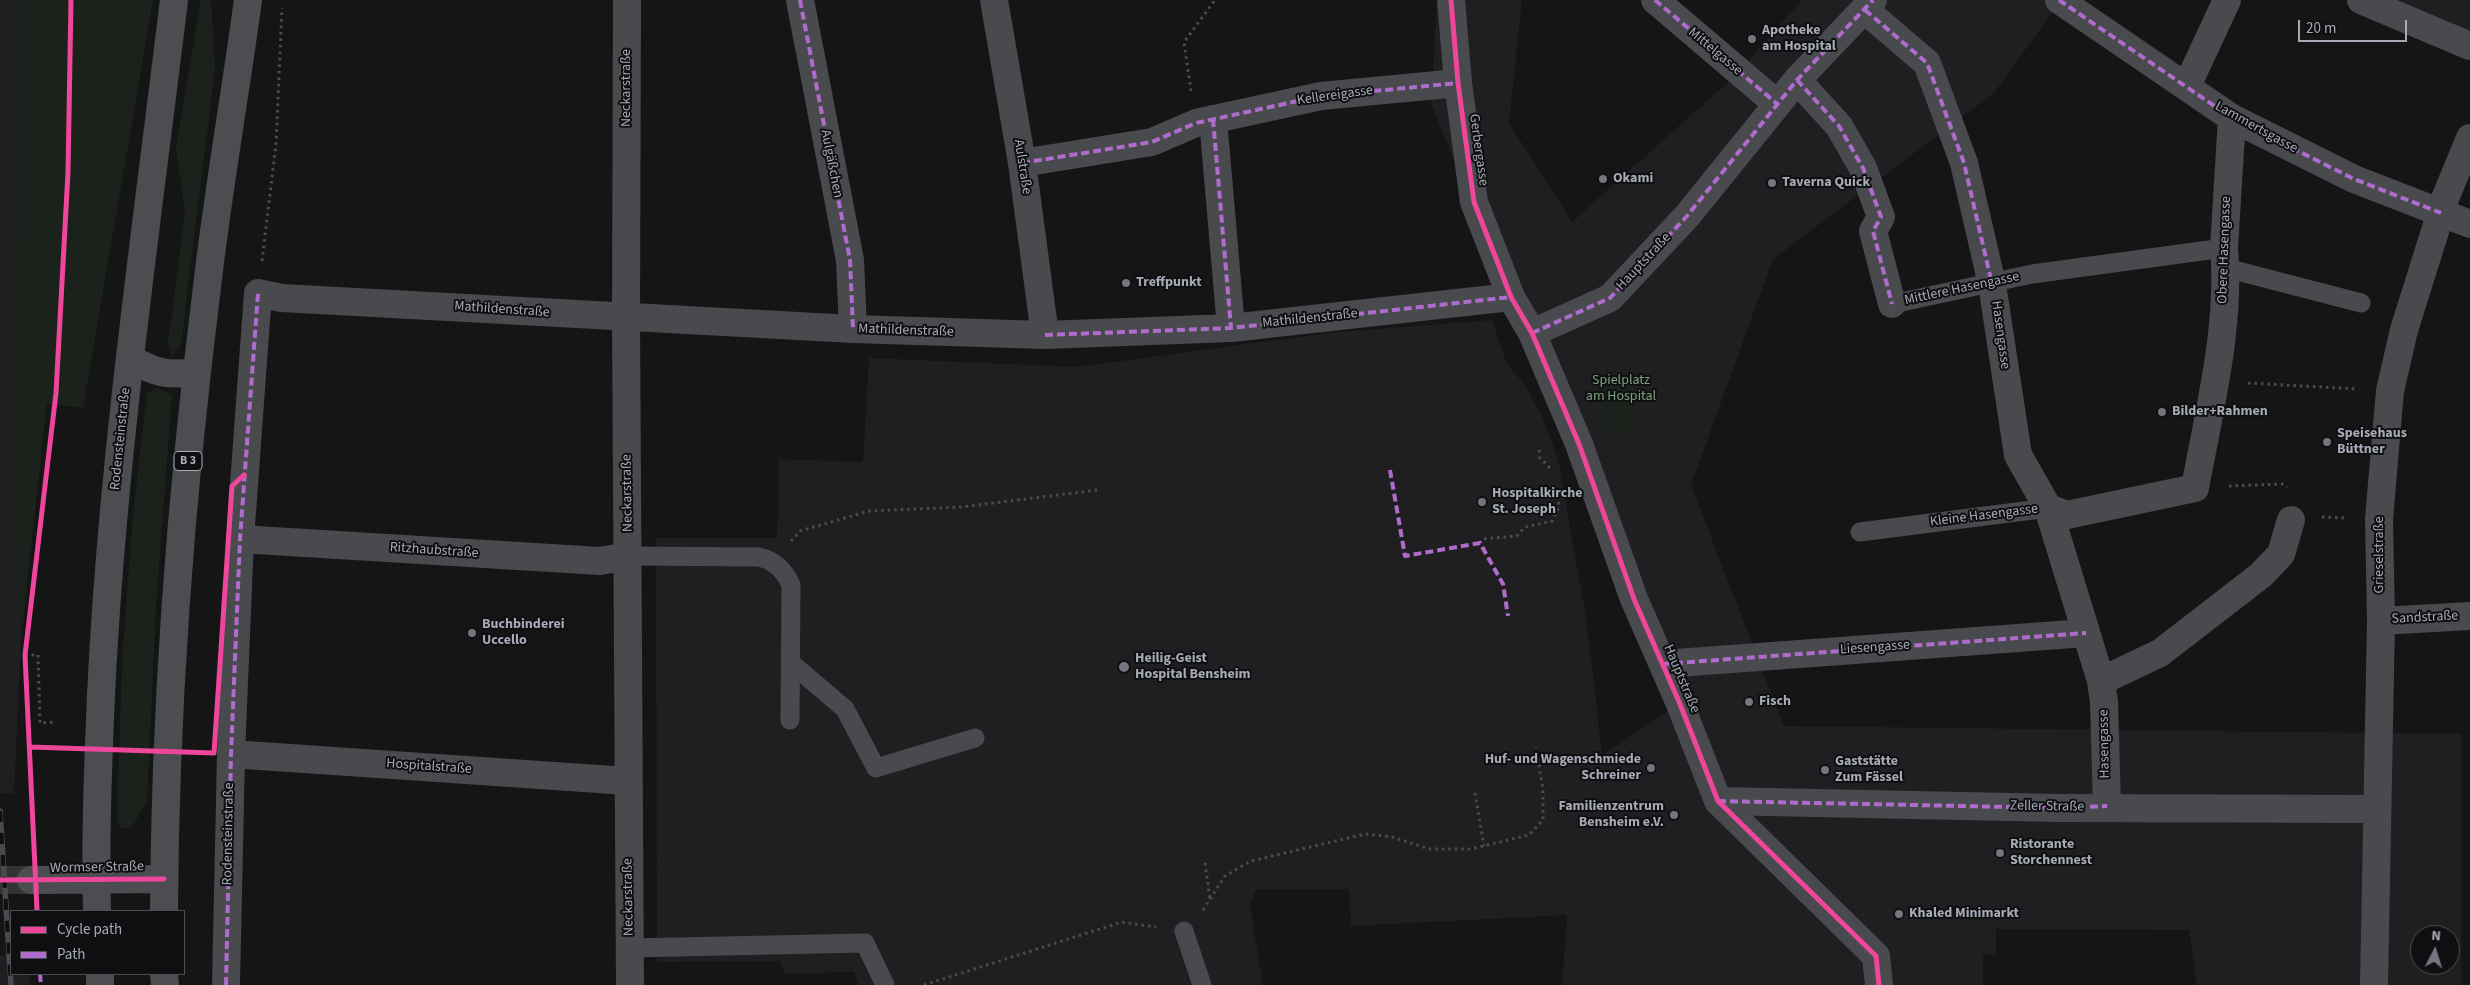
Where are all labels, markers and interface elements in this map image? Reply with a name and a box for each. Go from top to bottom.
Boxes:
scale bar [2300,10,2409,42]
text: 20 m [2306,18,2336,39]
place label: Apotheke am Hospital [1762,23,1836,56]
street label: Mittelgasse [1684,24,1746,80]
marker: Apotheke am Hospital [1746,33,1758,45]
street label: Neckarstraße [619,49,635,127]
street label: Kellereigasse [1296,82,1374,110]
street label: Lammertsgasse [2212,98,2300,158]
street label: Gerbergasse [1465,113,1491,187]
street label: Aulgäßchen [816,128,846,200]
street label: Aulstraße [1009,138,1035,196]
place label: Okami [1613,171,1653,187]
marker: Okami [1597,173,1609,185]
place label: Taverna Quick [1782,175,1870,191]
marker: Taverna Quick [1766,177,1778,189]
street label: Obere Hasengasse [2215,196,2235,304]
street label: Hauptstraße [1613,230,1675,294]
street label: Mittlere Hasengasse [1903,269,2021,309]
place label: Treffpunkt [1136,275,1202,291]
marker: Treffpunkt [1120,277,1132,289]
street label: Mathildenstraße [454,298,550,322]
street label: Hasengasse [1987,300,2013,370]
street label: Mathildenstraße [1262,306,1358,332]
street label: Mathildenstraße [858,321,954,341]
park label: Spielplatz am Hospital [1586,373,1656,406]
street label: Rodensteinstraße [107,387,135,491]
place label: Bilder+Rahmen [2172,404,2268,420]
marker: Bilder+Rahmen [2156,406,2168,418]
place label: Speisehaus Büttner [2337,426,2407,458]
marker: Speisehaus Büttner [2321,436,2333,448]
road number: B 3 [174,452,202,471]
street label: Neckarstraße [619,454,637,532]
place label: Hospitalkirche St. Joseph [1492,486,1582,518]
marker: Hospitalkirche St. Joseph [1476,496,1488,508]
street label: Kleine Hasengasse [1929,501,2039,531]
street label: Grieselstraße [2372,516,2388,594]
street label: Ritzhaubstraße [389,540,479,562]
street label: Sandstraße [2391,608,2459,628]
place label: Buchbinderei Uccello [482,617,565,650]
marker: Buchbinderei Uccello [466,627,478,639]
street label: Liesengasse [1839,637,1911,659]
street label: Hauptstraße [1659,642,1703,716]
place label: Heilig-Geist Hospital Bensheim [1135,651,1251,684]
marker: Heilig-Geist Hospital Bensheim [1117,660,1131,674]
place label: Fisch [1759,694,1791,710]
marker: Fisch [1743,696,1755,708]
street label: Hasengasse [2096,709,2114,779]
place label: Huf- und Wagenschmiede Schreiner [1485,752,1641,784]
place label: Gaststätte Zum Fässel [1835,754,1903,786]
street label: Hospitalstraße [386,756,472,778]
marker: Huf- und Wagenschmiede Schreiner [1645,762,1657,774]
marker: Gaststätte Zum Fässel [1819,764,1831,776]
street label: Rodensteinstraße [220,782,238,886]
street label: Zeller Straße [2010,798,2084,816]
place label: Familienzentrum Bensheim e.V. [1558,799,1664,832]
marker: Familienzentrum Bensheim e.V. [1668,809,1680,821]
place label: Ristorante Storchennest [2010,837,2092,870]
marker: Ristorante Storchennest [1994,847,2006,859]
street label: Neckarstraße [620,858,638,936]
street label: Wormser Straße [50,859,144,877]
place label: Khaled Minimarkt [1909,906,2019,922]
marker: Khaled Minimarkt [1893,908,1905,920]
legend [10,910,185,975]
text: Cycle path [57,919,122,940]
north arrow [2410,925,2460,975]
text: N [2431,926,2442,946]
text: Path [57,944,85,965]

